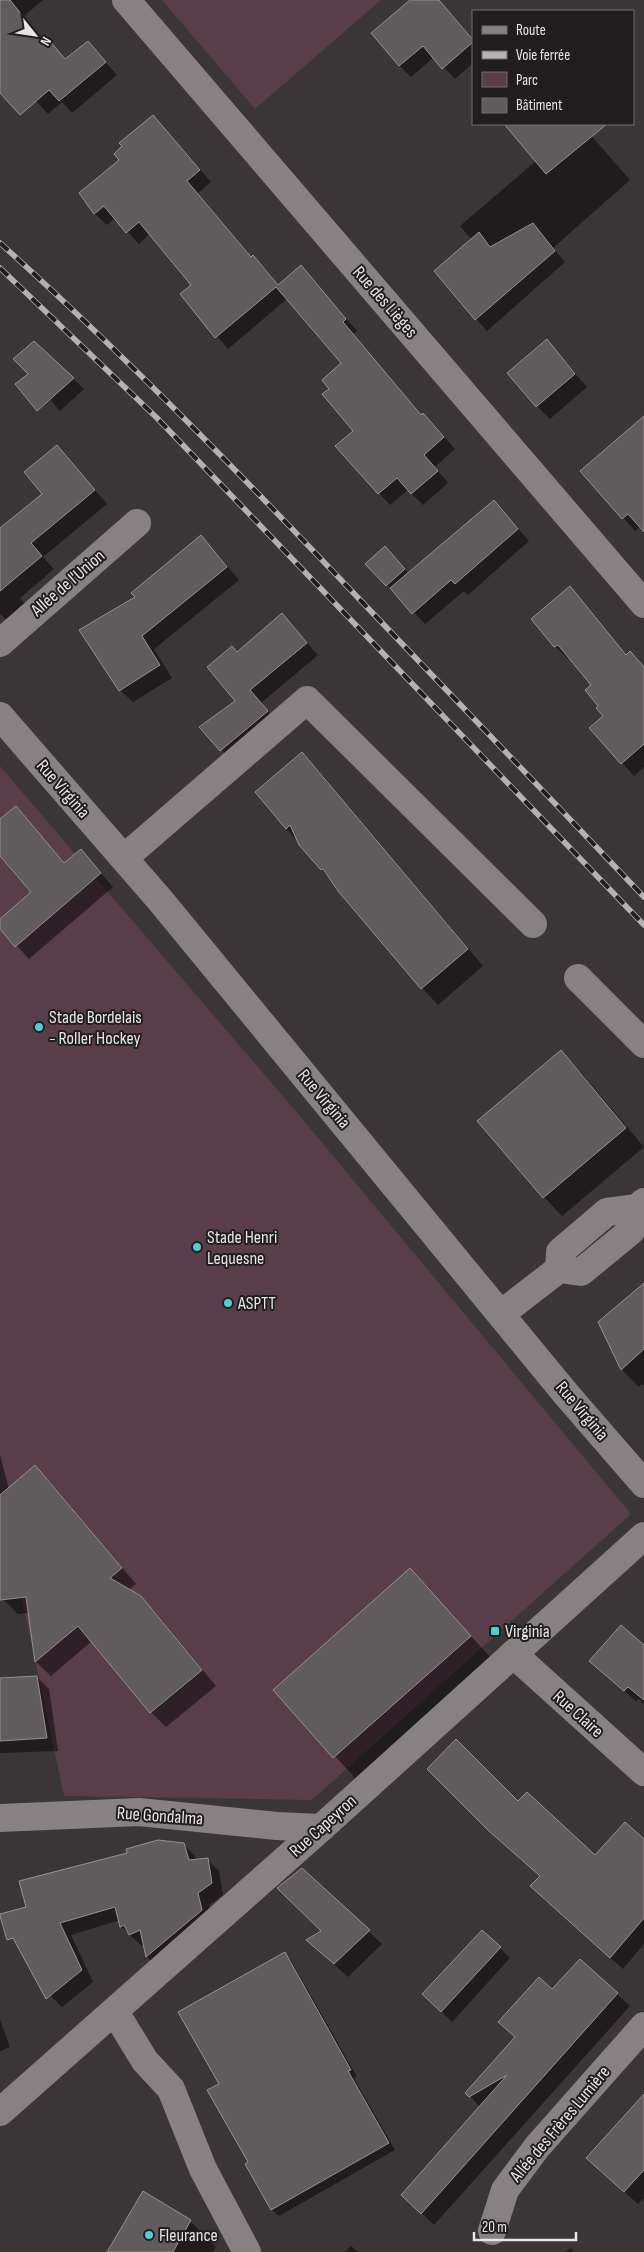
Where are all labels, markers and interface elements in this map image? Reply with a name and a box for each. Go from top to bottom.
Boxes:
north arrow [10,10,60,60]
legend [472,10,634,125]
text: Route [516,21,546,40]
text: N [37,34,55,49]
text: Voie ferrée [516,46,570,65]
text: Parc [516,71,538,90]
text: Bâtiment [516,96,563,115]
street label: Rue des Lièges [348,262,422,342]
street label: Allée de l'Union [26,545,109,621]
street label: Rue Virginia [32,755,94,823]
place label: Stade Bordelais - Roller Hockey [49,1007,142,1049]
marker: Stade Bordelais - Roller Hockey [33,1021,45,1033]
street label: Rue Virginia [293,1065,355,1133]
place label: Stade Henri Lequesne [207,1227,277,1269]
marker: Stade Henri Lequesne [191,1241,203,1253]
place label: ASPTT [237,1293,276,1314]
marker: ASPTT [222,1297,234,1309]
street label: Rue Virginia [551,1377,613,1445]
place label: Virginia [505,1621,550,1642]
marker: Virginia [489,1625,501,1637]
street label: Rue Claire [549,1686,607,1742]
street label: Rue Capeyron [285,1790,361,1862]
street label: Rue Gondalma [116,1803,204,1829]
street label: Allée des Frères Lumière [505,2062,615,2187]
scale bar [474,2210,576,2242]
text: 20 m [482,2218,507,2237]
place label: Fleurance [159,2225,218,2246]
marker: Fleurance [143,2229,155,2241]

